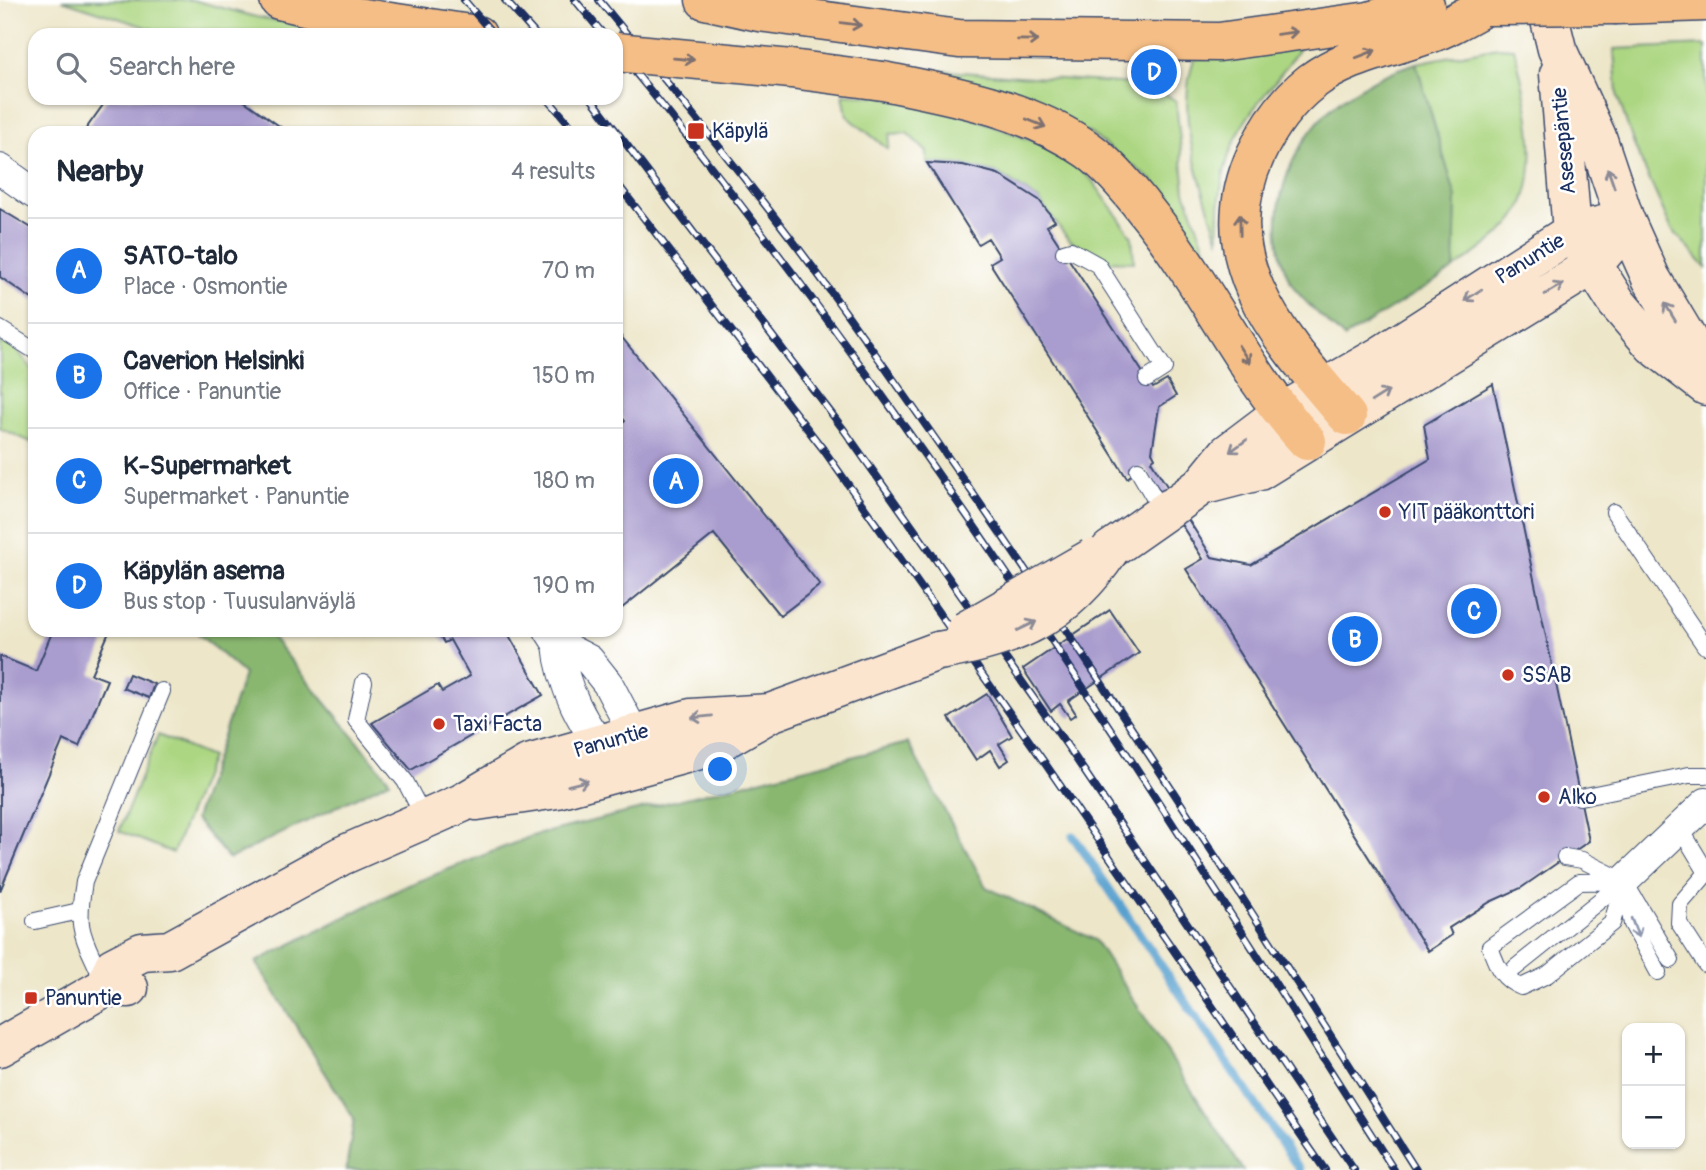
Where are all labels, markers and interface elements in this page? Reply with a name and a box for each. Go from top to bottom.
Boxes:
one-way arrow [839,18,861,31]
one-way arrow [1275,26,1297,39]
search box [28,28,623,105]
one-way arrow [1016,33,1039,47]
pin: D [1131,46,1177,98]
one-way arrow [1355,46,1376,59]
icon: search [52,48,90,86]
text: Search here [108,51,235,83]
one-way arrow [672,53,695,66]
street label: Asesepäntie [1546,86,1582,196]
one-way arrow [1025,117,1046,130]
place label: Käpylä [712,118,769,145]
marker: Käpylä [686,121,706,141]
text: Nearby [56,153,143,190]
text: 4 results [511,157,595,186]
one-way arrow [1603,168,1616,190]
one-way arrow [1233,214,1247,237]
street label: Panuntie [1490,227,1570,291]
text: SATO-talo [123,240,238,272]
text: A [72,256,86,285]
text: 70 m [542,256,595,285]
text: Place · Osmontie [123,272,287,301]
one-way arrow [1543,282,1563,296]
one-way arrow [1463,288,1483,302]
one-way arrow [1663,302,1677,322]
one-way arrow [1236,344,1251,363]
text: Caverion Helsinki [123,345,304,377]
text: B [72,361,86,390]
text: 150 m [532,361,595,390]
text: Office · Panuntie [123,377,281,406]
one-way arrow [1370,388,1390,402]
one-way arrow [1228,438,1247,453]
text: K-Supermarket [123,450,291,482]
pin: A [653,455,699,507]
text: C [72,466,86,495]
text: 180 m [533,466,595,495]
text: Supermarket · Panuntie [123,482,349,511]
place label: YIT pääkonttori [1398,499,1534,526]
marker: YIT pääkonttori [1377,504,1393,520]
text: Käpylän asema [123,555,285,587]
text: D [72,571,86,600]
text: 190 m [533,571,595,600]
pin: C [1451,585,1497,637]
text: Bus stop · Tuusulanväylä [123,587,356,616]
pin: B [1332,613,1378,665]
one-way arrow [1016,619,1037,633]
place label: SSAB [1522,662,1571,689]
marker: SSAB [1500,667,1516,683]
place label: Taxi Facta [453,711,542,738]
one-way arrow [692,711,714,724]
marker: Taxi Facta [431,716,447,732]
street label: Panuntie [570,717,652,765]
your location [703,752,737,786]
one-way arrow [566,776,588,789]
place label: Alko [1558,784,1597,811]
marker: Alko [1536,789,1552,805]
one-way arrow [1630,917,1643,938]
place label: Panuntie [45,985,122,1012]
marker: Panuntie [23,990,39,1006]
map controls [1622,1023,1685,1149]
button: + [1622,1023,1685,1086]
button: − [1622,1086,1685,1149]

